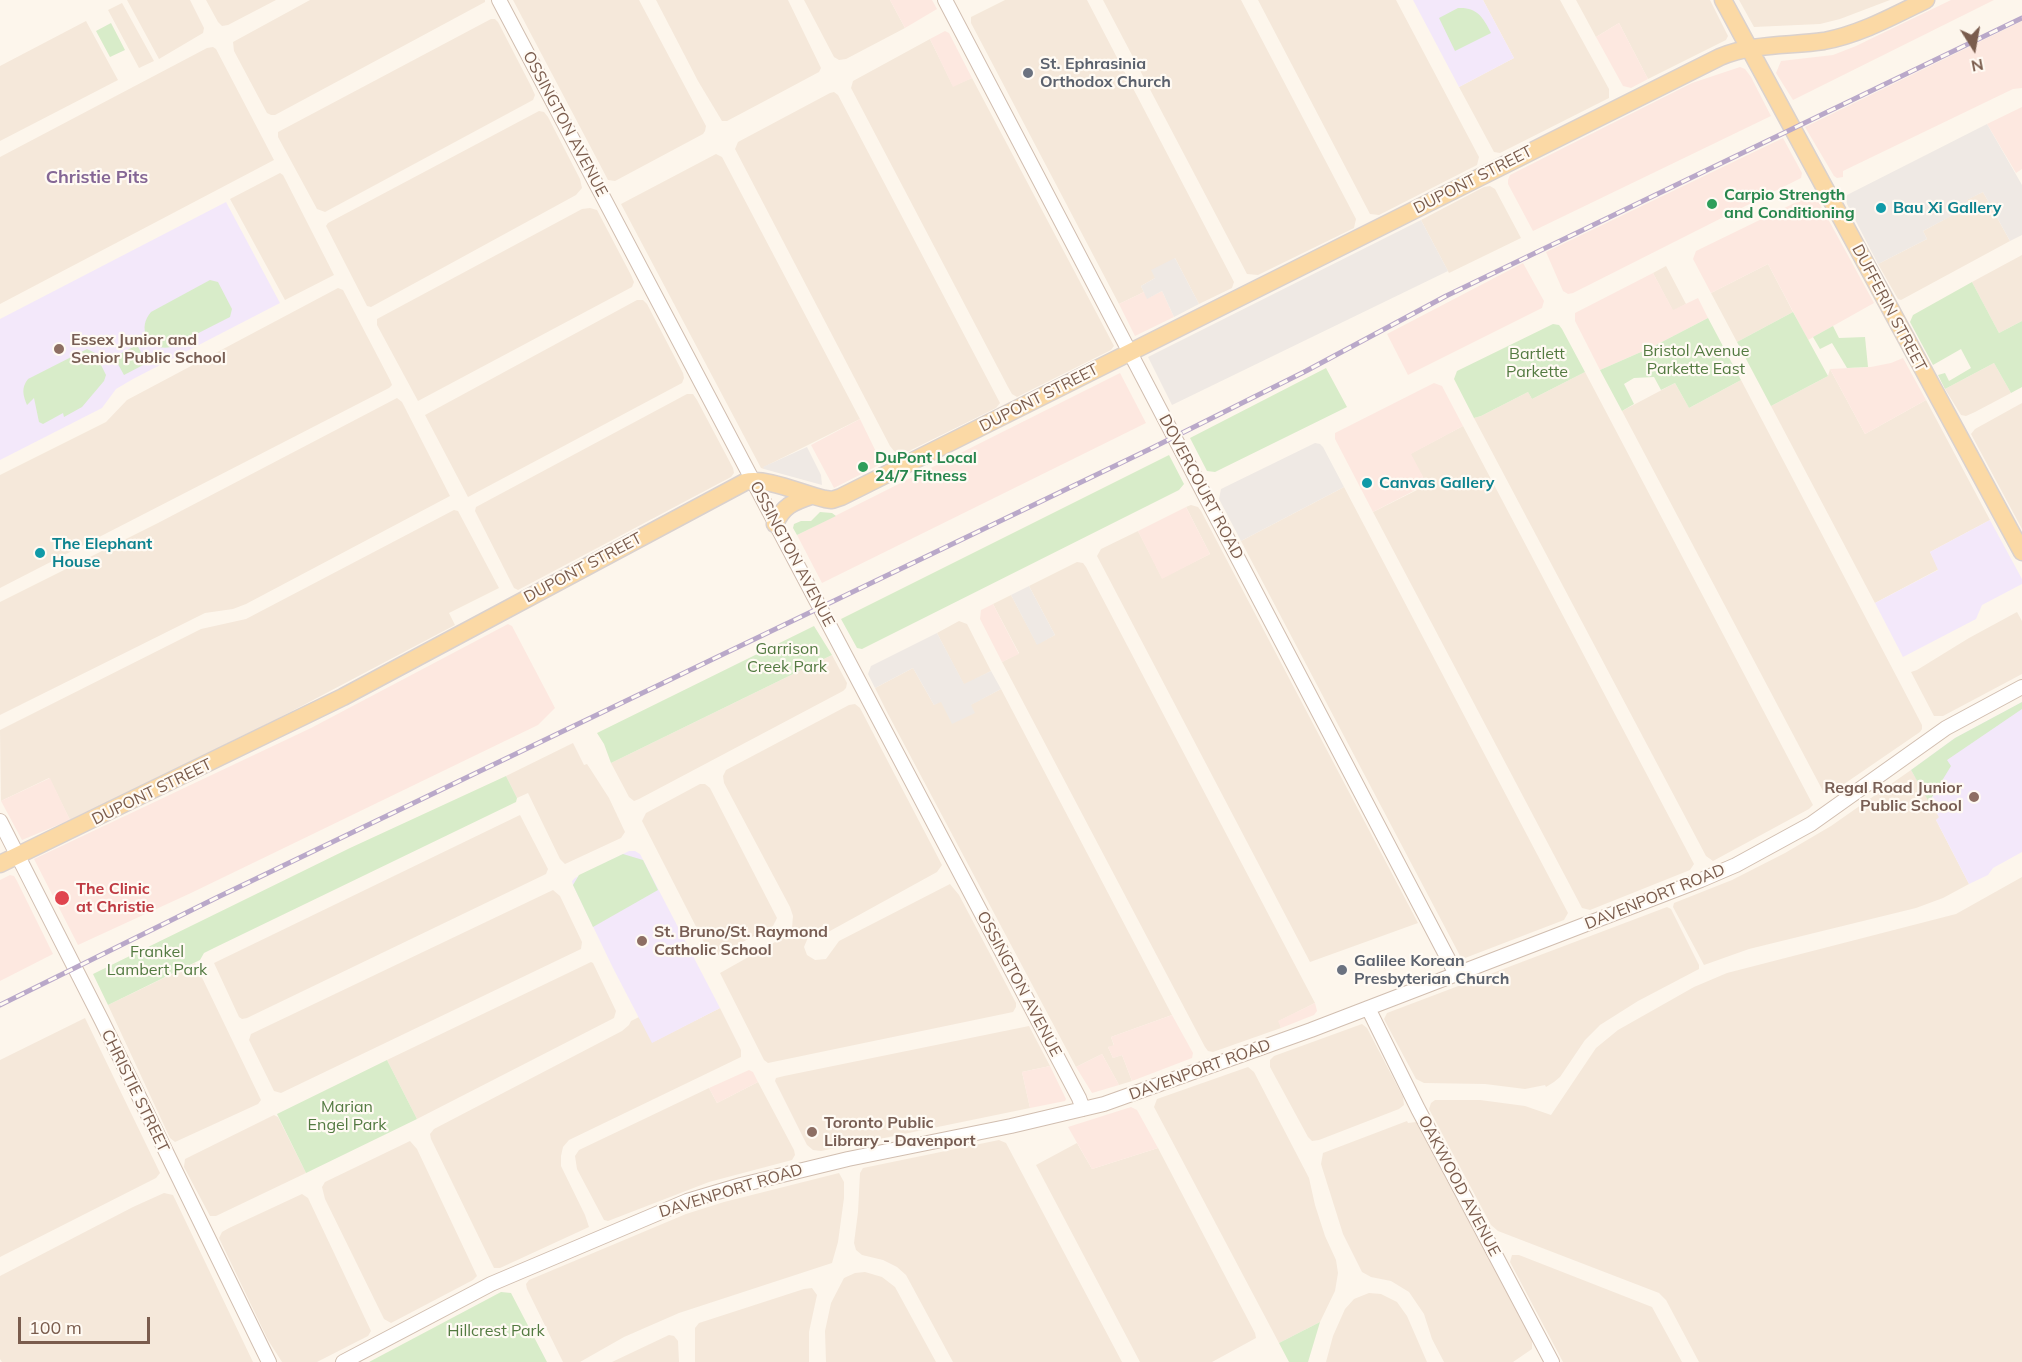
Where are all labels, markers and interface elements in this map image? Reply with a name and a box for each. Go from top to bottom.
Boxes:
north arrow [1944,18,2004,78]
street label: OSSINGTON AVENUE [519,48,611,200]
place label: St. Ephrasinia Orthodox Church [1040,54,1171,92]
text: N [1970,55,1985,77]
marker: St. Ephrasinia Orthodox Church [1021,66,1035,80]
street label: DUPONT STREET [1410,142,1536,218]
district label: Christie Pits [46,167,148,189]
place label: Carpio Strength and Conditioning [1724,185,1855,223]
marker: Carpio Strength and Conditioning [1705,197,1719,211]
place label: Bau Xi Gallery [1893,198,2002,218]
marker: Bau Xi Gallery [1874,201,1888,215]
street label: DUFFERIN STREET [1847,241,1931,375]
place label: Essex Junior and Senior Public School [71,330,226,368]
park label: Bristol Avenue Parkette East [1643,341,1749,379]
marker: Essex Junior and Senior Public School [52,342,66,356]
park label: Bartlett Parkette [1506,344,1568,382]
street label: DUPONT STREET [976,360,1102,436]
street label: DOVERCOURT ROAD [1155,411,1247,563]
place label: DuPont Local 24/7 Fitness [875,448,977,486]
marker: DuPont Local 24/7 Fitness [856,460,870,474]
place label: Canvas Gallery [1379,473,1494,493]
marker: Canvas Gallery [1360,476,1374,490]
street label: OSSINGTON AVENUE [746,478,838,630]
street label: DUPONT STREET [521,529,645,607]
place label: The Elephant House [52,534,152,572]
marker: The Elephant House [33,546,47,560]
park label: Garrison Creek Park [747,639,827,677]
street label: DUPONT STREET [89,755,215,829]
place label: Regal Road Junior Public School [1824,778,1962,816]
marker: Regal Road Junior Public School [1967,790,1981,804]
street label: DAVENPORT ROAD [1582,860,1728,934]
place label: The Clinic at Christie [76,879,154,917]
marker: The Clinic at Christie [53,889,71,907]
street label: OSSINGTON AVENUE [973,908,1065,1060]
place label: St. Bruno/St. Raymond Catholic School [654,922,828,960]
marker: St. Bruno/St. Raymond Catholic School [635,934,649,948]
park label: Frankel Lambert Park [107,942,207,980]
place label: Galilee Korean Presbyterian Church [1354,951,1509,989]
marker: Galilee Korean Presbyterian Church [1335,963,1349,977]
street label: CHRISTIE STREET [97,1026,173,1156]
street label: DAVENPORT ROAD [1127,1035,1273,1105]
park label: Marian Engel Park [308,1097,386,1135]
street label: OAKWOOD AVENUE [1414,1112,1504,1260]
place label: Toronto Public Library - Davenport [824,1113,976,1151]
marker: Toronto Public Library - Davenport [805,1125,819,1139]
street label: DAVENPORT ROAD [657,1160,805,1222]
scale bar [21,1305,153,1343]
text: 100 m [29,1316,82,1339]
park label: Hillcrest Park [447,1321,545,1341]

